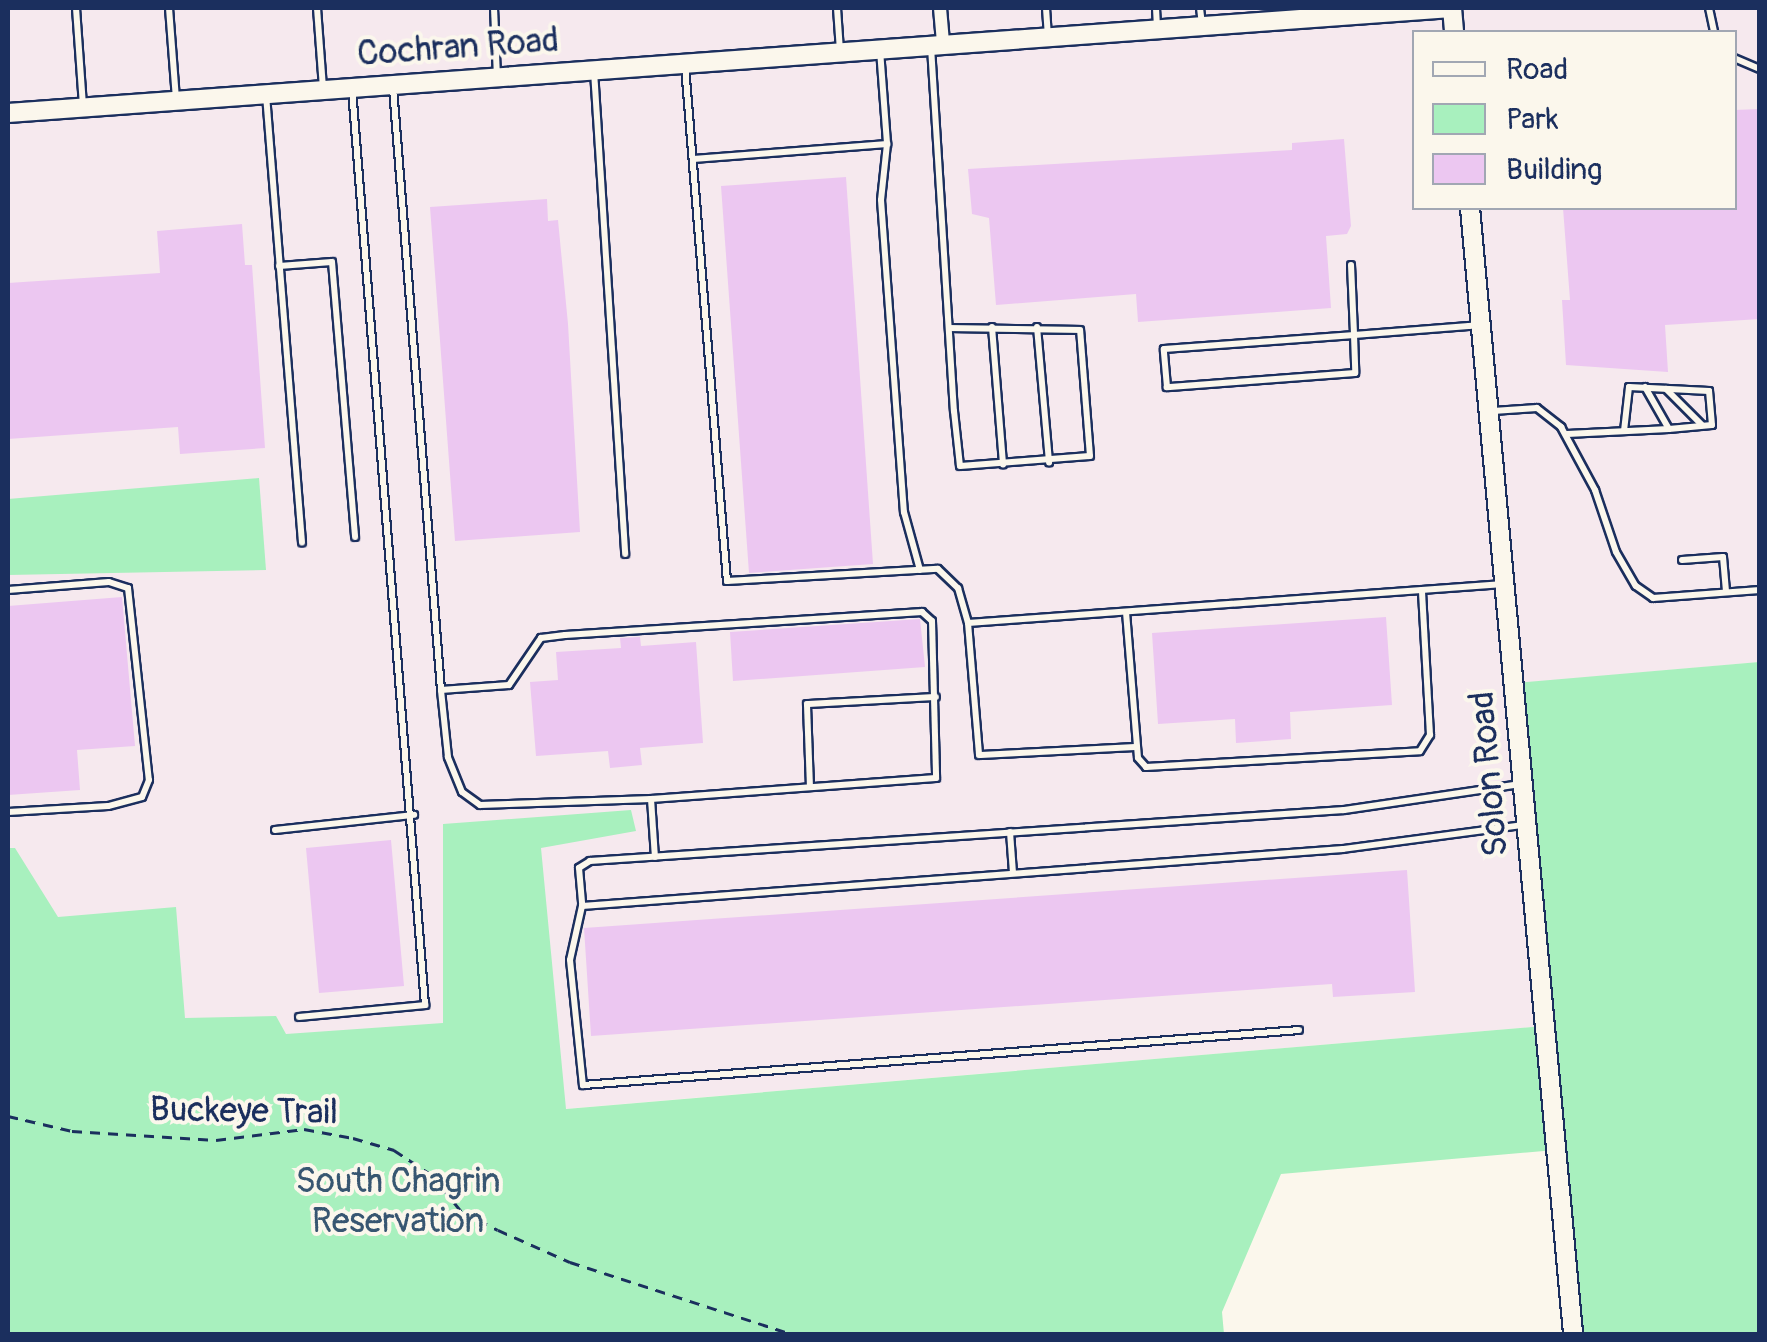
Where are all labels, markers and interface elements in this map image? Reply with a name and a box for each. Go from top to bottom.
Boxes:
street label: Cochran Road [356,19,560,75]
legend [1412,30,1737,210]
text: Road [1506,51,1568,88]
text: Park [1506,101,1559,138]
text: Building [1506,151,1602,188]
street label: Solon Road [1461,690,1517,858]
street label: Buckeye Trail [150,1088,338,1134]
park label: South Chagrin Reservation [296,1160,500,1242]

